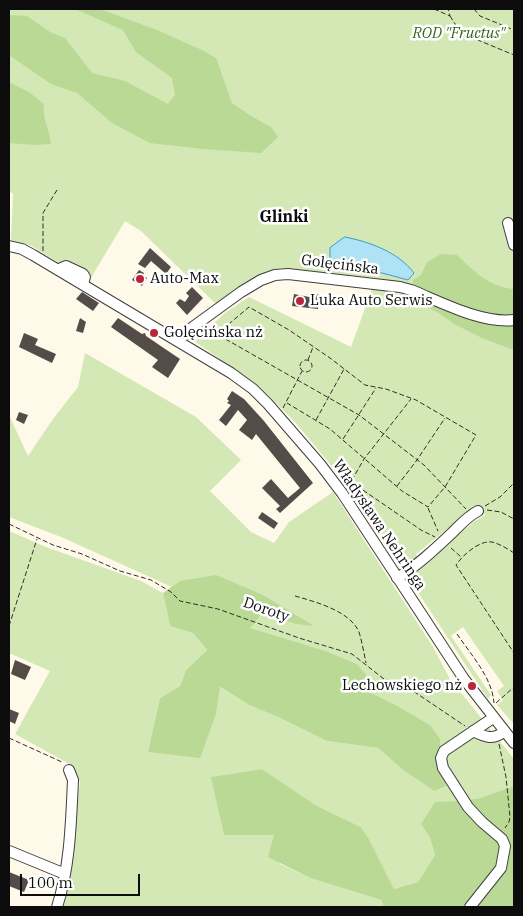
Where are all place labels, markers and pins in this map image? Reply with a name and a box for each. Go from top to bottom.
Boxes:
place label: Auto-Max [150,270,219,288]
marker: Auto-Max [134,273,146,285]
place label: Luka Auto Serwis [310,292,433,310]
marker: Luka Auto Serwis [294,295,306,307]
place label: Golęcińska nż [164,324,263,342]
marker: Golęcińska nż [148,327,160,339]
place label: Lechowskiego nż [342,677,462,695]
marker: Lechowskiego nż [466,680,478,692]

